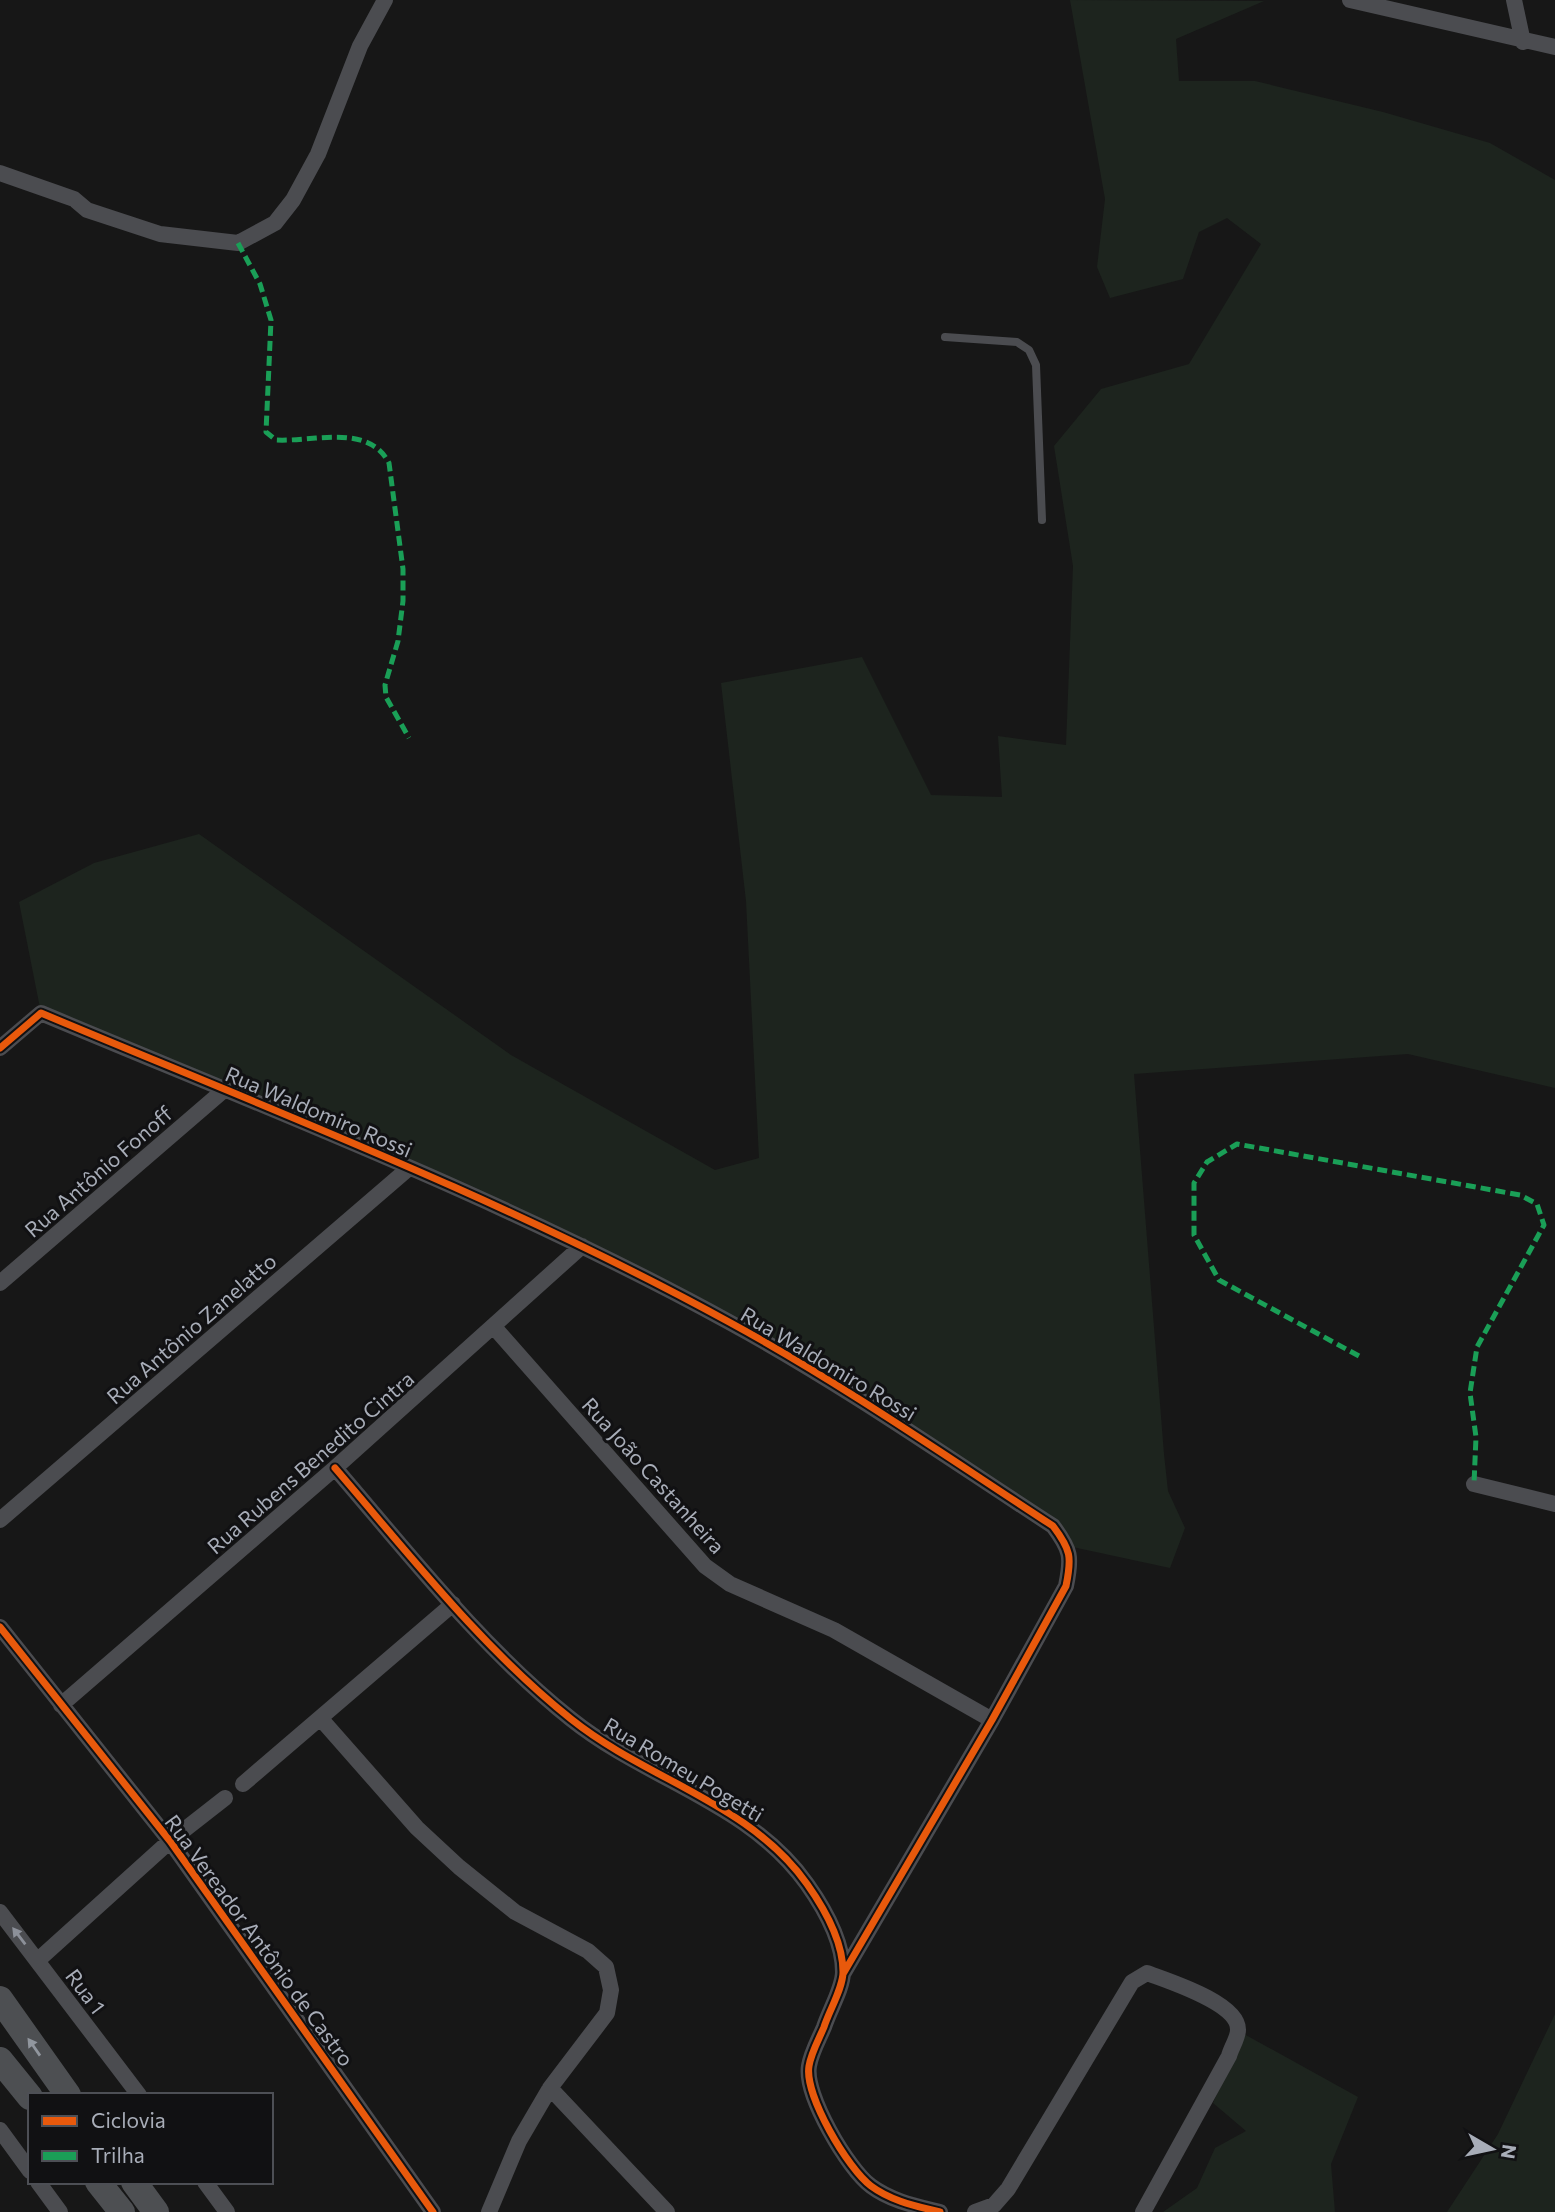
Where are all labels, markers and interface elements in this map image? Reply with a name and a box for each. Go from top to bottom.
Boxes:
street label: Rua Waldomiro Rossi [222,1060,416,1162]
street label: Rua Antônio Fonoff [19,1100,177,1242]
street label: Rua Antônio Zanelatto [101,1248,281,1408]
street label: Rua Waldomiro Rossi [737,1301,921,1425]
street label: Rua Rubens Benedito Cintra [202,1366,418,1558]
street label: Rua João Castanheira [577,1392,731,1558]
street label: Rua Romeu Pogetti [600,1711,768,1827]
street label: Rua Vereador Antônio de Castro [160,1809,360,2071]
one-way arrow [12,1927,26,1945]
street label: Rua 1 [61,1964,111,2018]
one-way arrow [27,2038,41,2056]
legend [28,2093,273,2184]
text: Ciclovia [91,2107,166,2132]
north arrow [1457,2114,1527,2184]
text: Trilha [91,2142,145,2167]
text: N [1497,2143,1522,2161]

